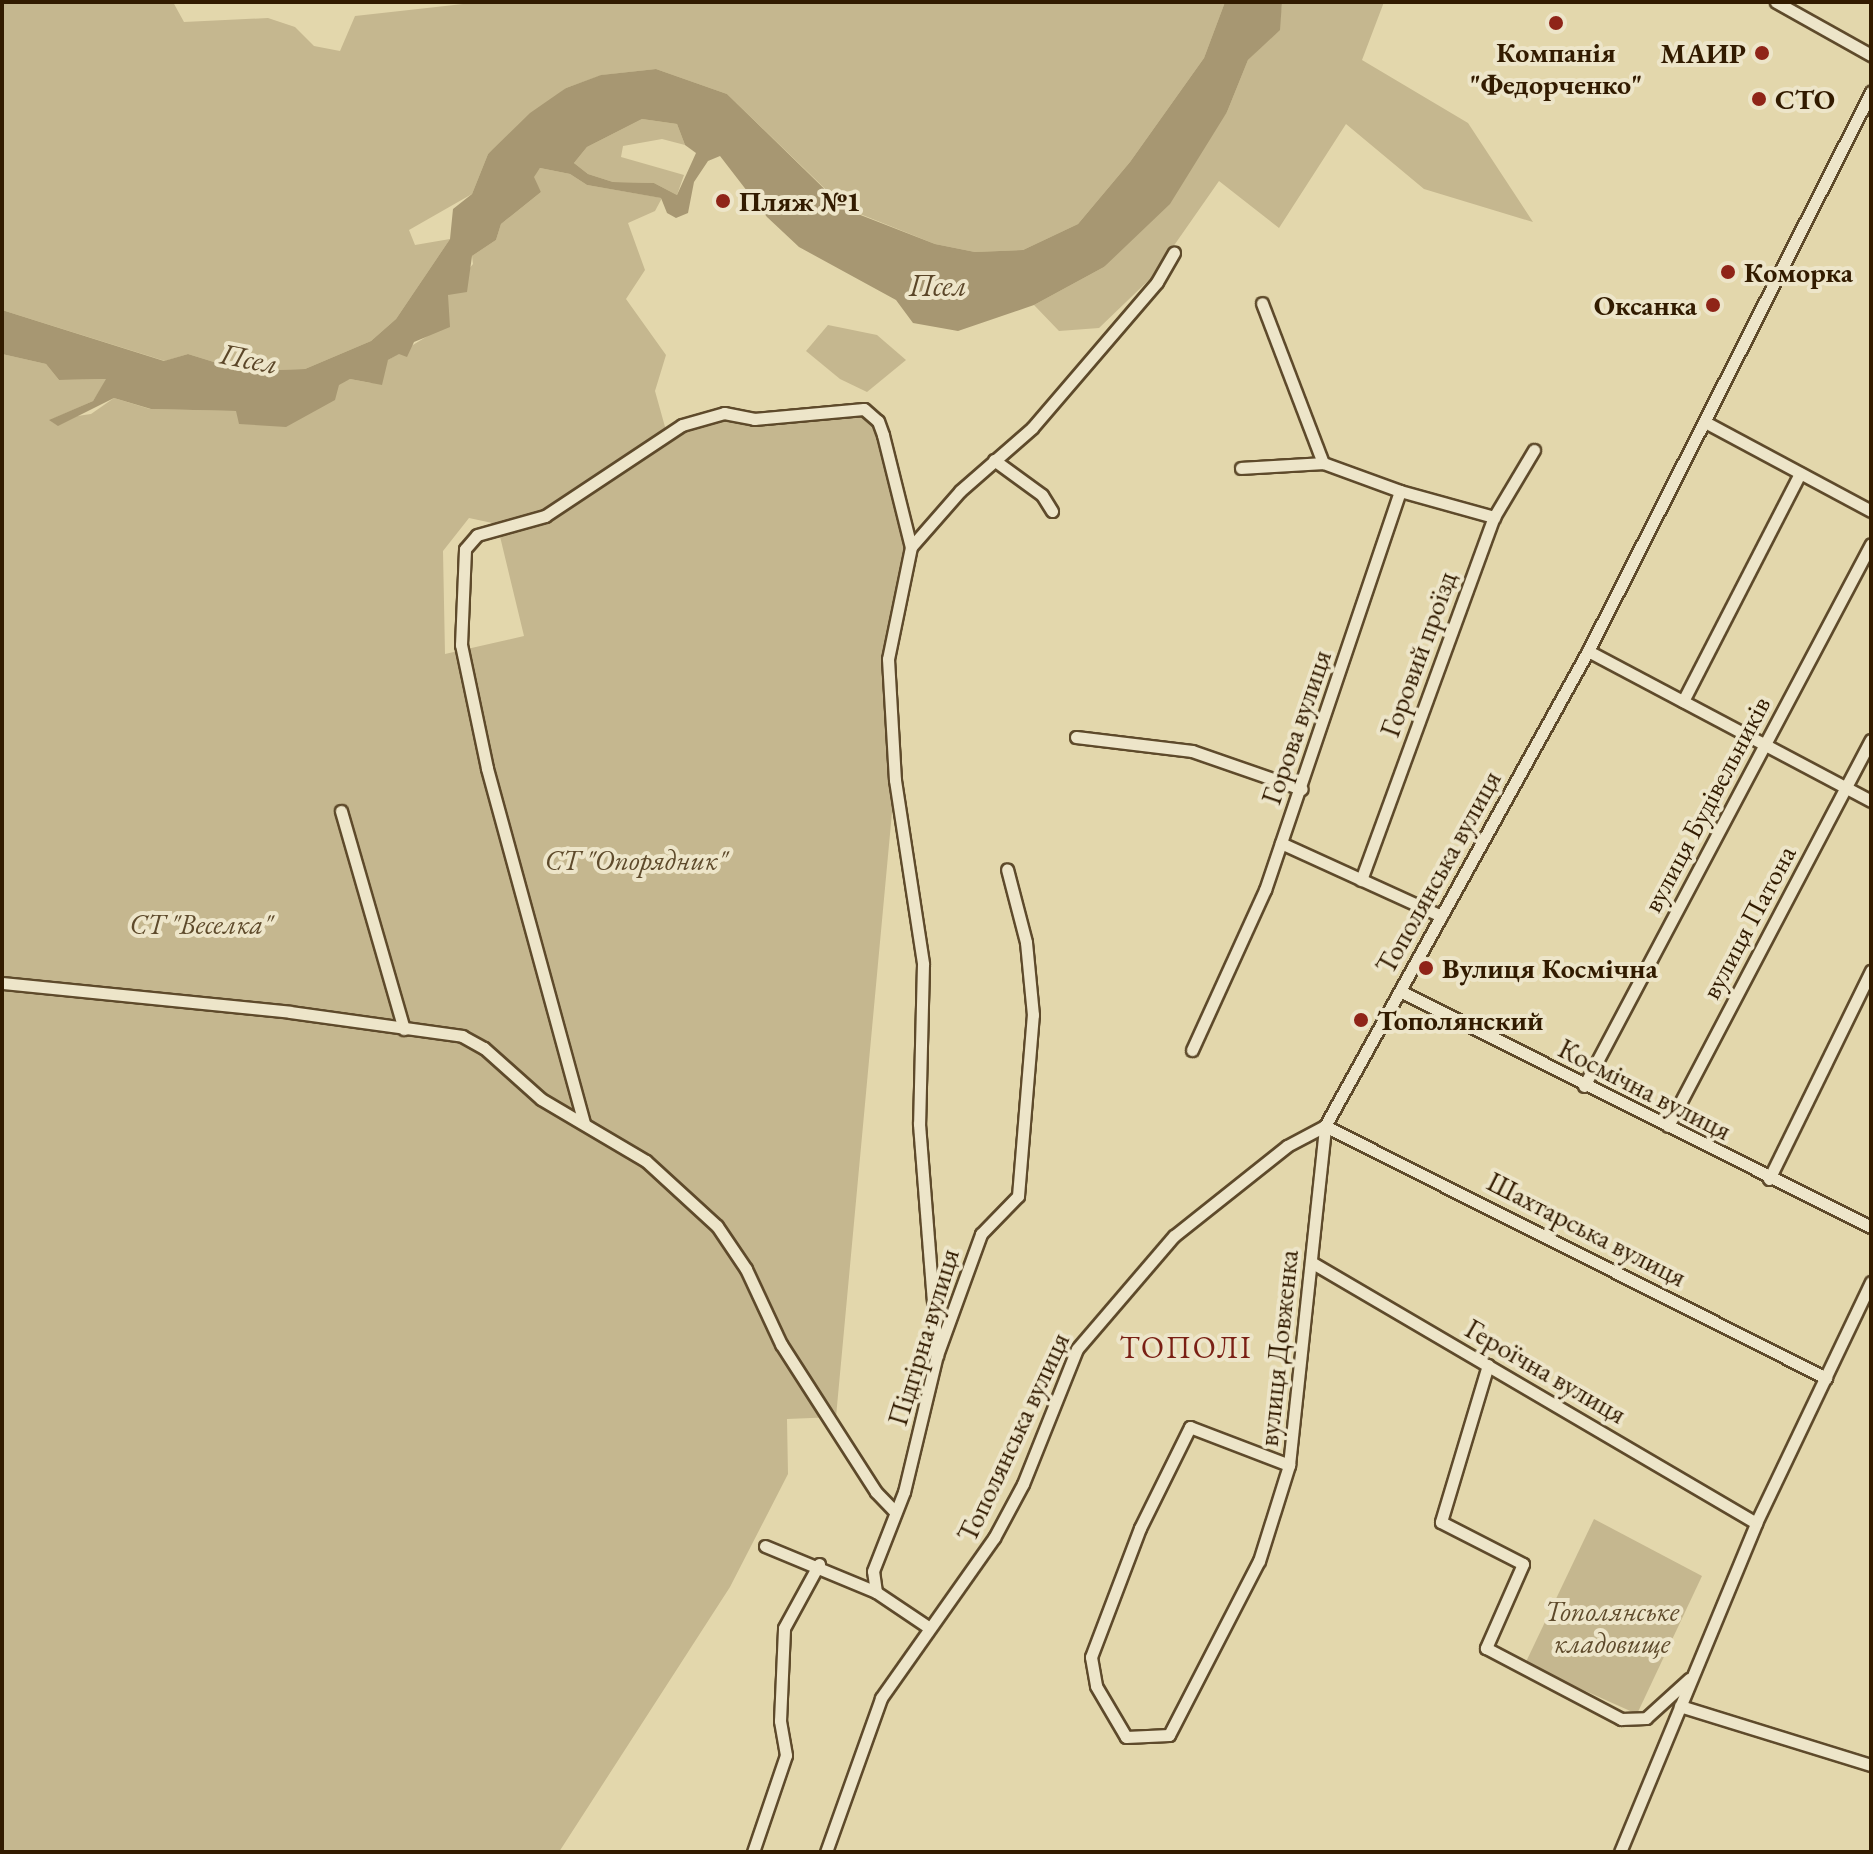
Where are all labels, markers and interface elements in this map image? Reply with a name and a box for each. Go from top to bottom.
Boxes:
marker: Компанія "Федорченко" [1547,14,1565,32]
place label: Компанія "Федорченко" [1470,35,1642,101]
place label: МАИР [1660,36,1746,70]
marker: МАИР [1753,44,1771,62]
place label: СТО [1775,82,1835,116]
marker: СТО [1750,90,1768,108]
place label: Пляж №1 [739,184,861,218]
marker: Пляж №1 [714,192,732,210]
place label: Коморка [1744,255,1853,289]
marker: Коморка [1719,263,1737,281]
water label: Псел [909,268,967,304]
place label: Оксанка [1594,288,1697,322]
marker: Оксанка [1704,296,1722,314]
water label: Псел [217,336,281,382]
street label: Горовий проїзд [1373,567,1463,741]
street label: Горова вулиця [1254,645,1338,809]
street label: вулиця Будівельників [1635,690,1777,918]
street label: Тополянська вулиця [1368,764,1508,980]
street label: вулиця Патона [1693,839,1803,1005]
park label: СТ "Опорядник" [545,843,727,877]
park label: СТ "Веселка" [130,907,272,941]
place label: Вулиця Космічна [1442,951,1658,985]
marker: Вулиця Космічна [1417,959,1435,977]
place label: Тополянский [1377,1003,1543,1037]
marker: Тополянский [1352,1011,1370,1029]
street label: Космічна вулиця [1553,1031,1737,1147]
street label: Шахтарська вулиця [1482,1164,1692,1294]
street label: Підгірна вулиця [880,1244,966,1430]
street label: вулиця Довженка [1251,1248,1305,1448]
street label: Героїчна вулиця [1460,1311,1632,1431]
street label: Тополянська вулиця [950,1327,1076,1547]
district label: ТОПОЛІ [1120,1330,1252,1366]
park label: Тополянське кладовище [1545,1594,1679,1660]

